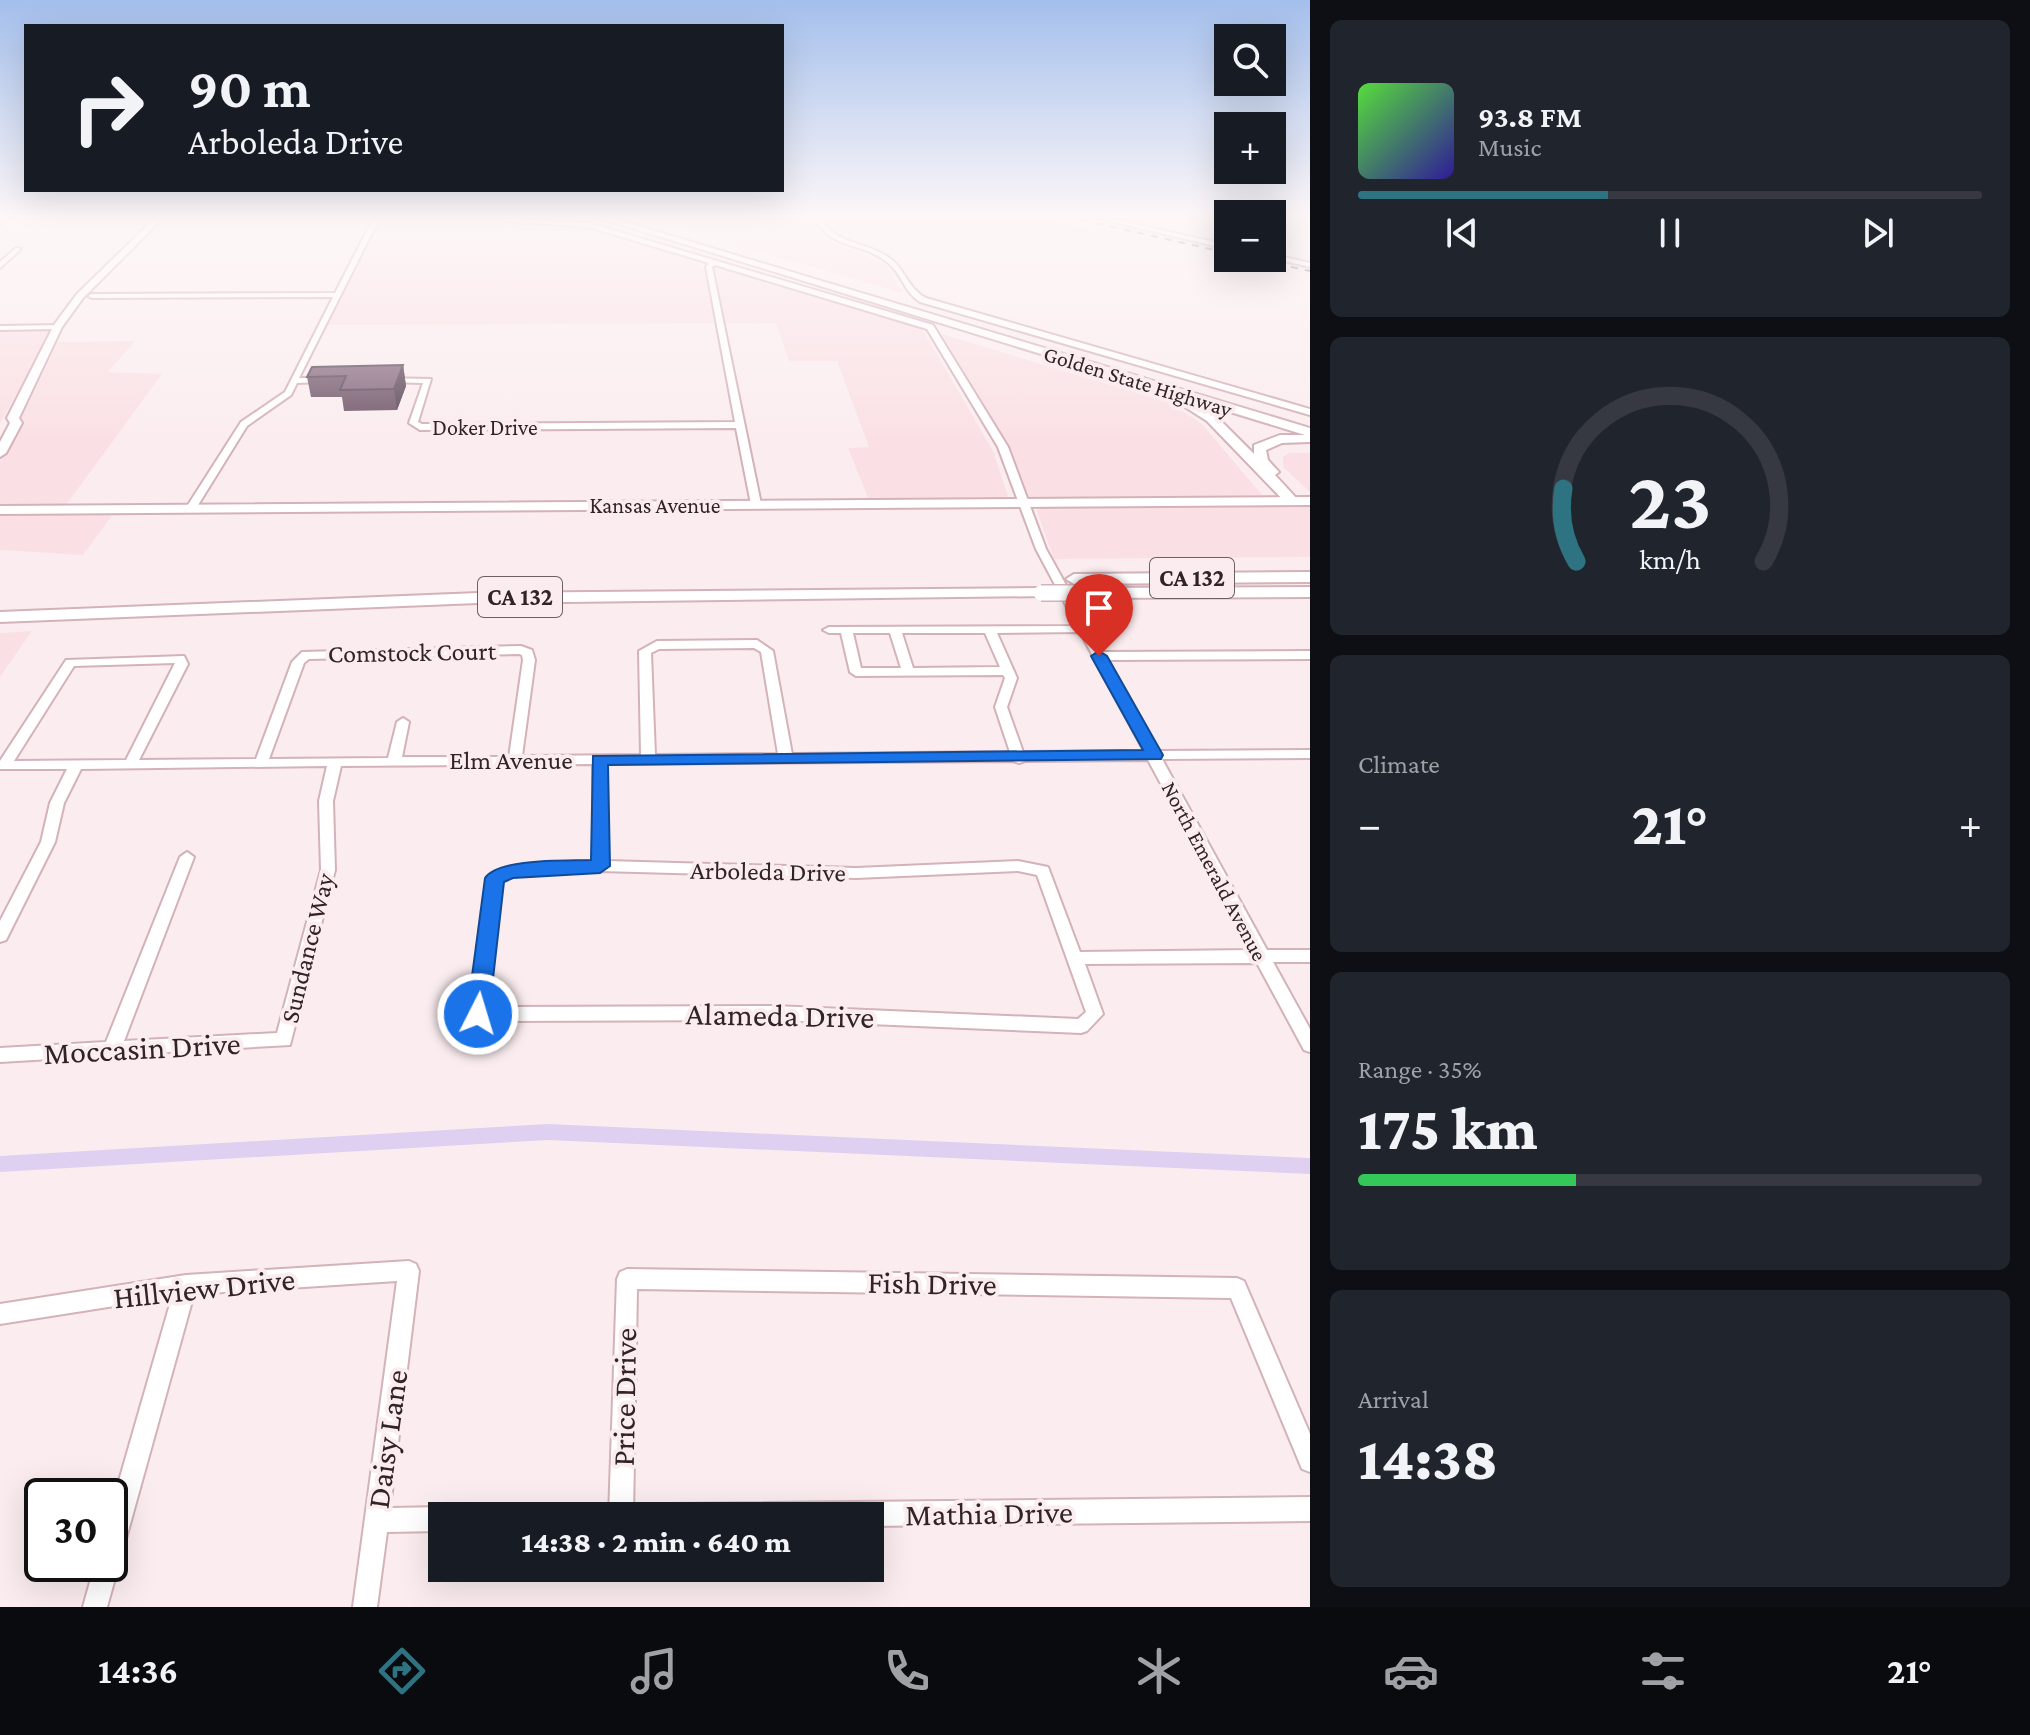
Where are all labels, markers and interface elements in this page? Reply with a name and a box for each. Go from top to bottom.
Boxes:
map controls [1214,24,1286,272]
button: search [1214,24,1286,96]
icon: right [56,56,160,160]
text: 90 m [188,57,311,119]
text: 93.8 FM [1478,100,1582,133]
button: + [1214,112,1286,184]
text: Arboleda Drive [188,122,403,162]
text: Music [1478,133,1541,162]
button: − [1214,200,1286,272]
icon: previous [1440,211,1484,255]
icon: pause [1648,211,1692,255]
icon: next [1856,211,1900,255]
street label: Golden State Highway [1041,341,1236,422]
street label: Doker Drive [432,415,538,440]
text: 23 [1628,453,1712,546]
street label: Kansas Avenue [590,493,720,518]
text: km/h [1639,543,1701,575]
road number: CA 132 [1150,558,1234,598]
pin [1065,574,1133,656]
road number: CA 132 [478,577,562,617]
icon: arrive [1077,586,1121,630]
street label: Comstock Court [328,637,497,668]
street label: Elm Avenue [449,746,573,775]
text: Climate [1358,750,1440,779]
street label: North Emerald Avenue [1157,777,1272,965]
text: 21° [1631,790,1709,857]
text: − [1358,800,1381,848]
text: + [1959,800,1982,848]
street label: Arboleda Drive [690,856,846,887]
street label: Sundance Way [275,869,340,1026]
position arrow [436,972,520,1056]
street label: Alameda Drive [685,995,875,1035]
street label: Moccasin Drive [43,1025,241,1071]
text: Range · 35% [1358,1055,1482,1084]
text: 175 km [1358,1095,1538,1162]
street label: Hillview Drive [111,1261,297,1315]
street label: Fish Drive [867,1264,997,1302]
street label: Price Drive [605,1327,643,1467]
street label: Daisy Lane [359,1367,415,1511]
text: Arrival [1358,1385,1429,1414]
text: 14:38 [1358,1425,1498,1492]
speed limit sign: 30 [24,1478,128,1582]
street label: Mathia Drive [905,1494,1073,1532]
text: 14:38 · 2 min · 640 m [521,1525,791,1558]
icon: directions [374,1643,430,1699]
icon: music [626,1643,682,1699]
icon: phone [879,1643,935,1699]
icon: climate [1131,1643,1187,1699]
icon: car [1383,1643,1439,1699]
icon: filters [1635,1643,1691,1699]
text: 14:36 [98,1651,178,1691]
text: 21° [1887,1651,1932,1691]

